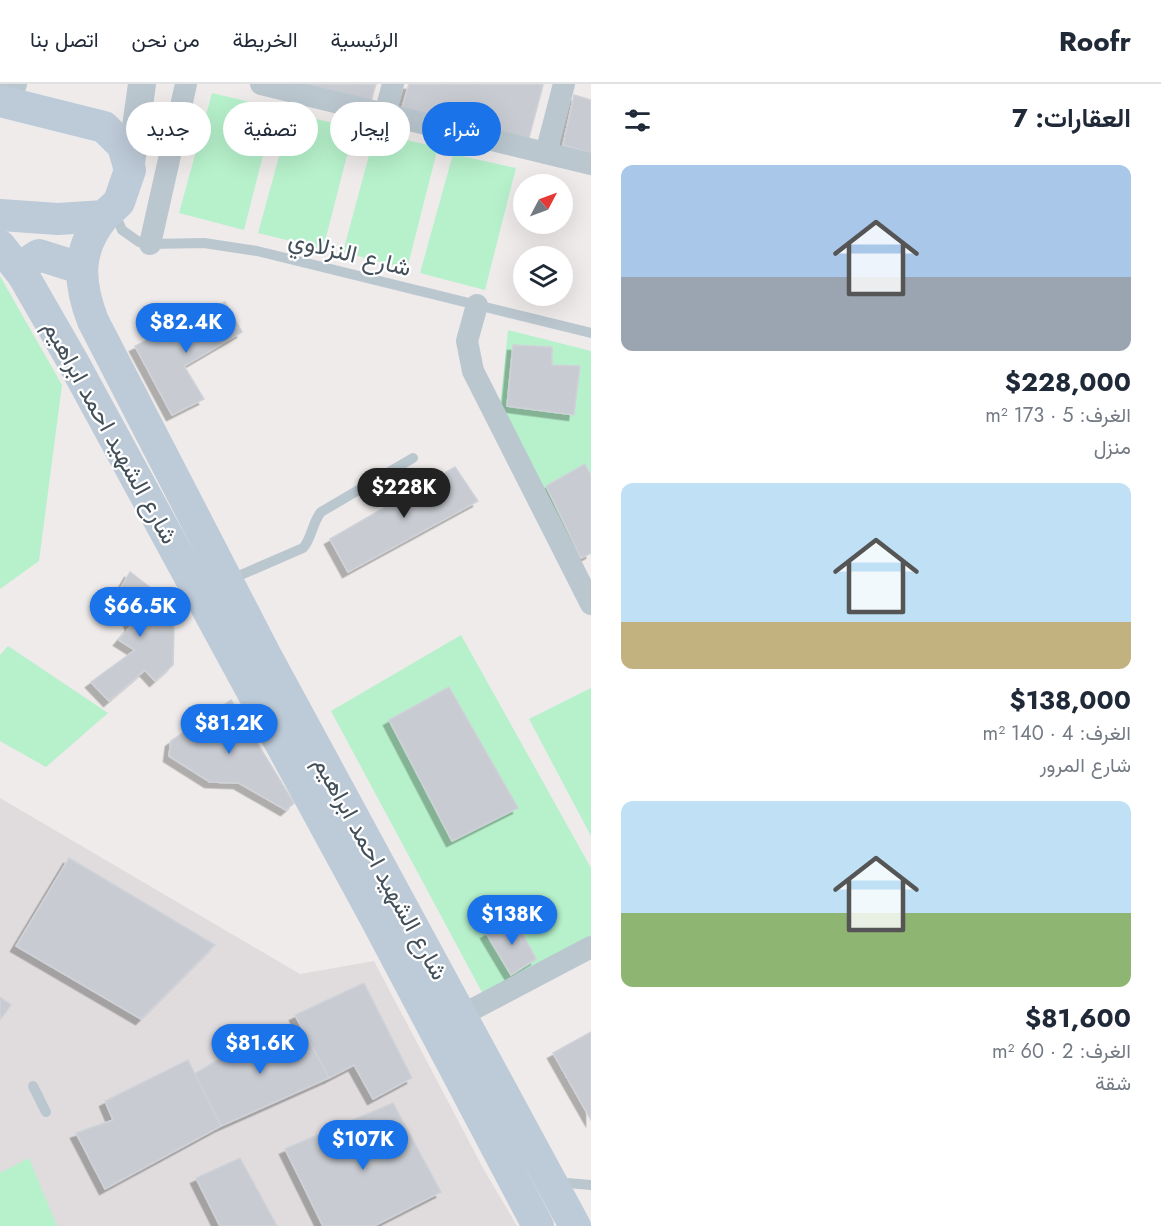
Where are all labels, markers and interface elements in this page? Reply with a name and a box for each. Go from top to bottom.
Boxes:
text: Roofr [1059,21,1131,62]
text: اتصل بنا [30,25,99,55]
text: من نحن [132,25,200,55]
text: الخريطة [233,25,298,55]
text: الرئيسية [331,25,398,55]
text: العقارات: 7 [1012,99,1131,137]
chip: جديد [126,102,211,156]
chip: تصفية [223,102,318,156]
chip: إيجار [330,102,410,156]
chip: شراء [422,102,501,156]
icon: filters [621,104,654,137]
north arrow [513,174,573,234]
map controls [513,174,573,306]
icon: home [822,204,930,312]
street label: شارع النزلاوي [285,221,415,287]
button: layers [513,246,573,306]
pin: $82.4K [137,303,235,354]
text: $82.4K [150,308,222,337]
street label: شارع الشهيد احمد ابراهيم [35,314,187,550]
text: $228,000 [1005,363,1131,401]
text: الغرف: 5 · 173 m² [985,401,1131,430]
text: منزل [1094,433,1131,462]
pin: $228K [362,468,446,519]
text: $228K [371,473,437,502]
icon: home [822,522,930,630]
pin: $66.5K [91,587,189,638]
text: $66.5K [104,592,176,621]
text: $138,000 [1009,681,1131,719]
pin: $81.2K [180,704,278,755]
text: $81.2K [195,709,263,738]
text: الغرف: 4 · 140 m² [983,719,1131,748]
street label: شارع الشهيد احمد ابراهيم [305,750,457,986]
text: شارع المرور [1040,751,1131,780]
icon: home [822,840,930,948]
pin: $138K [470,895,554,946]
text: $138K [481,900,543,929]
text: $81,600 [1025,999,1131,1037]
pin: $81.6K [211,1024,309,1075]
text: $81.6K [226,1029,294,1058]
text: الغرف: 2 · 60 m² [992,1037,1131,1066]
text: شقة [1095,1069,1131,1098]
pin: $107K [321,1120,405,1171]
text: $107K [332,1125,394,1154]

